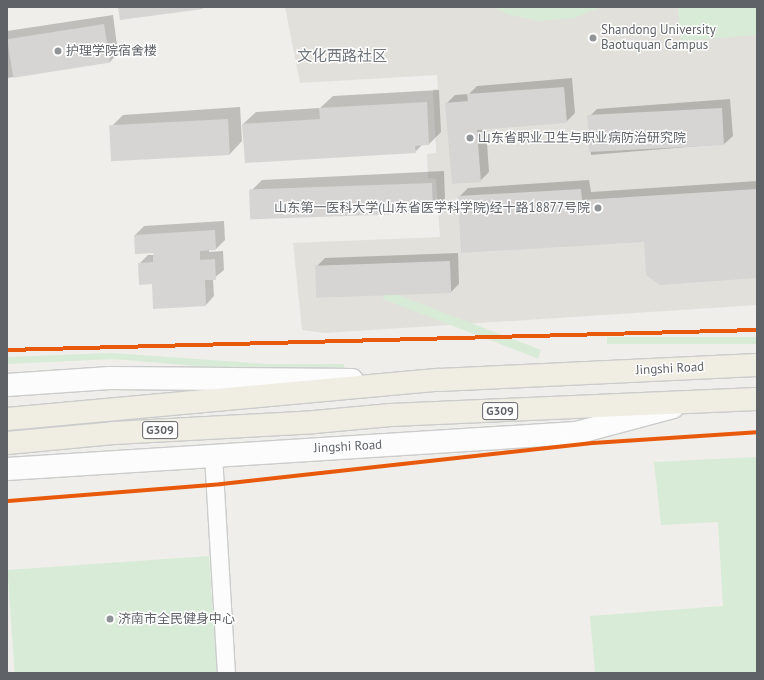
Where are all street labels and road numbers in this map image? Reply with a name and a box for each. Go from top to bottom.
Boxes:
street label: Jingshi Road [635,359,705,379]
road number: G309 [482,401,518,421]
road number: G309 [142,420,178,440]
street label: Jingshi Road [313,437,383,457]

